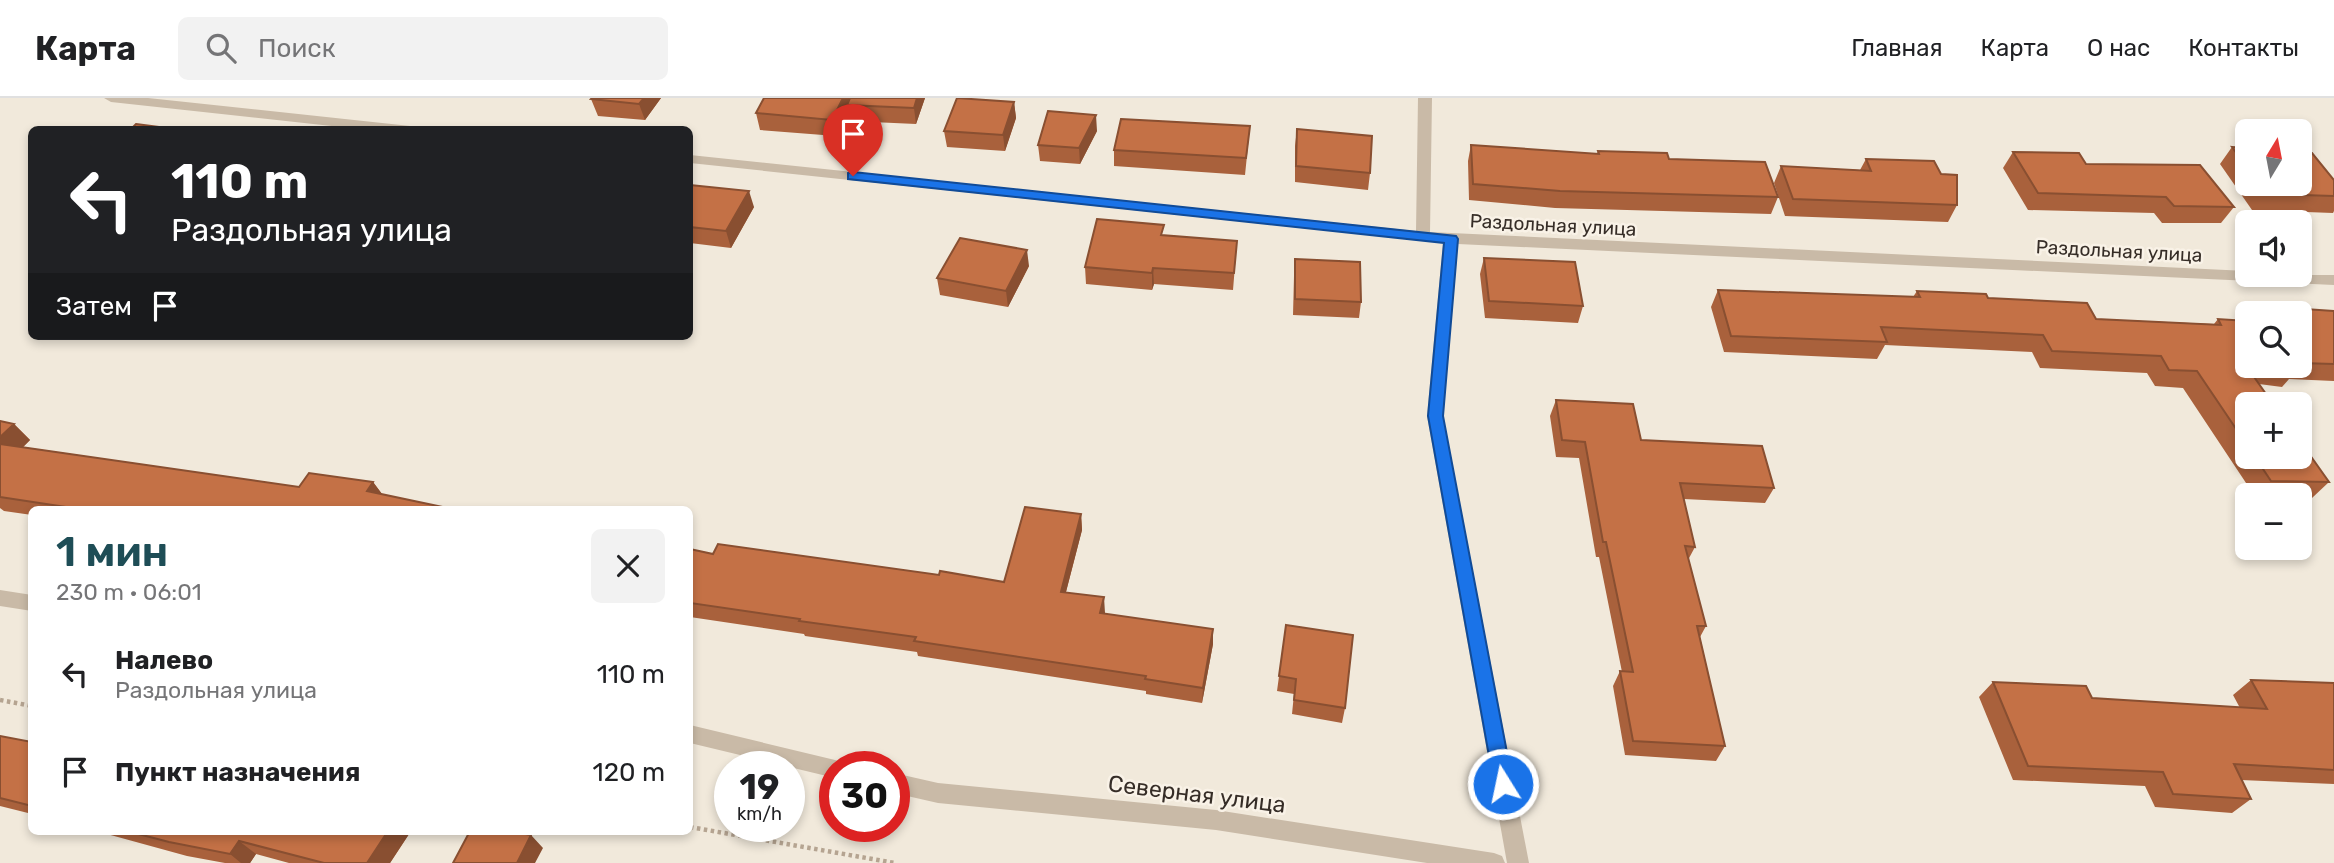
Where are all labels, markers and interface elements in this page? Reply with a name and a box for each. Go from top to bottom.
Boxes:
search box [178,17,668,80]
text: Карта [35,29,136,68]
icon: search [202,29,240,67]
text: Поиск [258,33,336,64]
text: Главная [1851,34,1943,62]
text: Карта [1981,34,2049,62]
text: О нас [2087,34,2150,62]
text: Контакты [2188,34,2299,62]
pin [823,104,883,176]
icon: arrive [834,115,872,153]
north arrow [2235,119,2312,196]
map controls [2235,119,2312,560]
text: 110 m [171,152,308,210]
icon: left [56,154,147,245]
street label: Раздольная улица [1469,209,1637,241]
button: sound [2235,210,2312,287]
text: Раздольная улица [171,211,452,249]
street label: Раздольная улица [2035,235,2203,267]
icon: arrive [146,287,184,325]
text: Затем [56,291,132,322]
button: search [2235,301,2312,378]
button: + [2235,392,2312,469]
button: − [2235,483,2312,560]
text: 1 мин [56,527,168,577]
button: close [591,529,665,603]
text: 230 m · 06:01 [56,578,202,606]
text: Налево [115,645,213,676]
icon: left [56,655,94,693]
text: 110 m [597,659,665,690]
text: Раздольная улица [115,676,317,704]
position arrow [1466,747,1540,821]
speed limit sign: 30 [819,751,910,842]
icon: arrive [56,753,94,791]
text: Пункт назначения [115,757,360,788]
text: 120 m [593,757,665,788]
text: 19 [740,766,779,808]
street label: Северная улица [1107,769,1287,819]
text: km/h [737,803,782,825]

